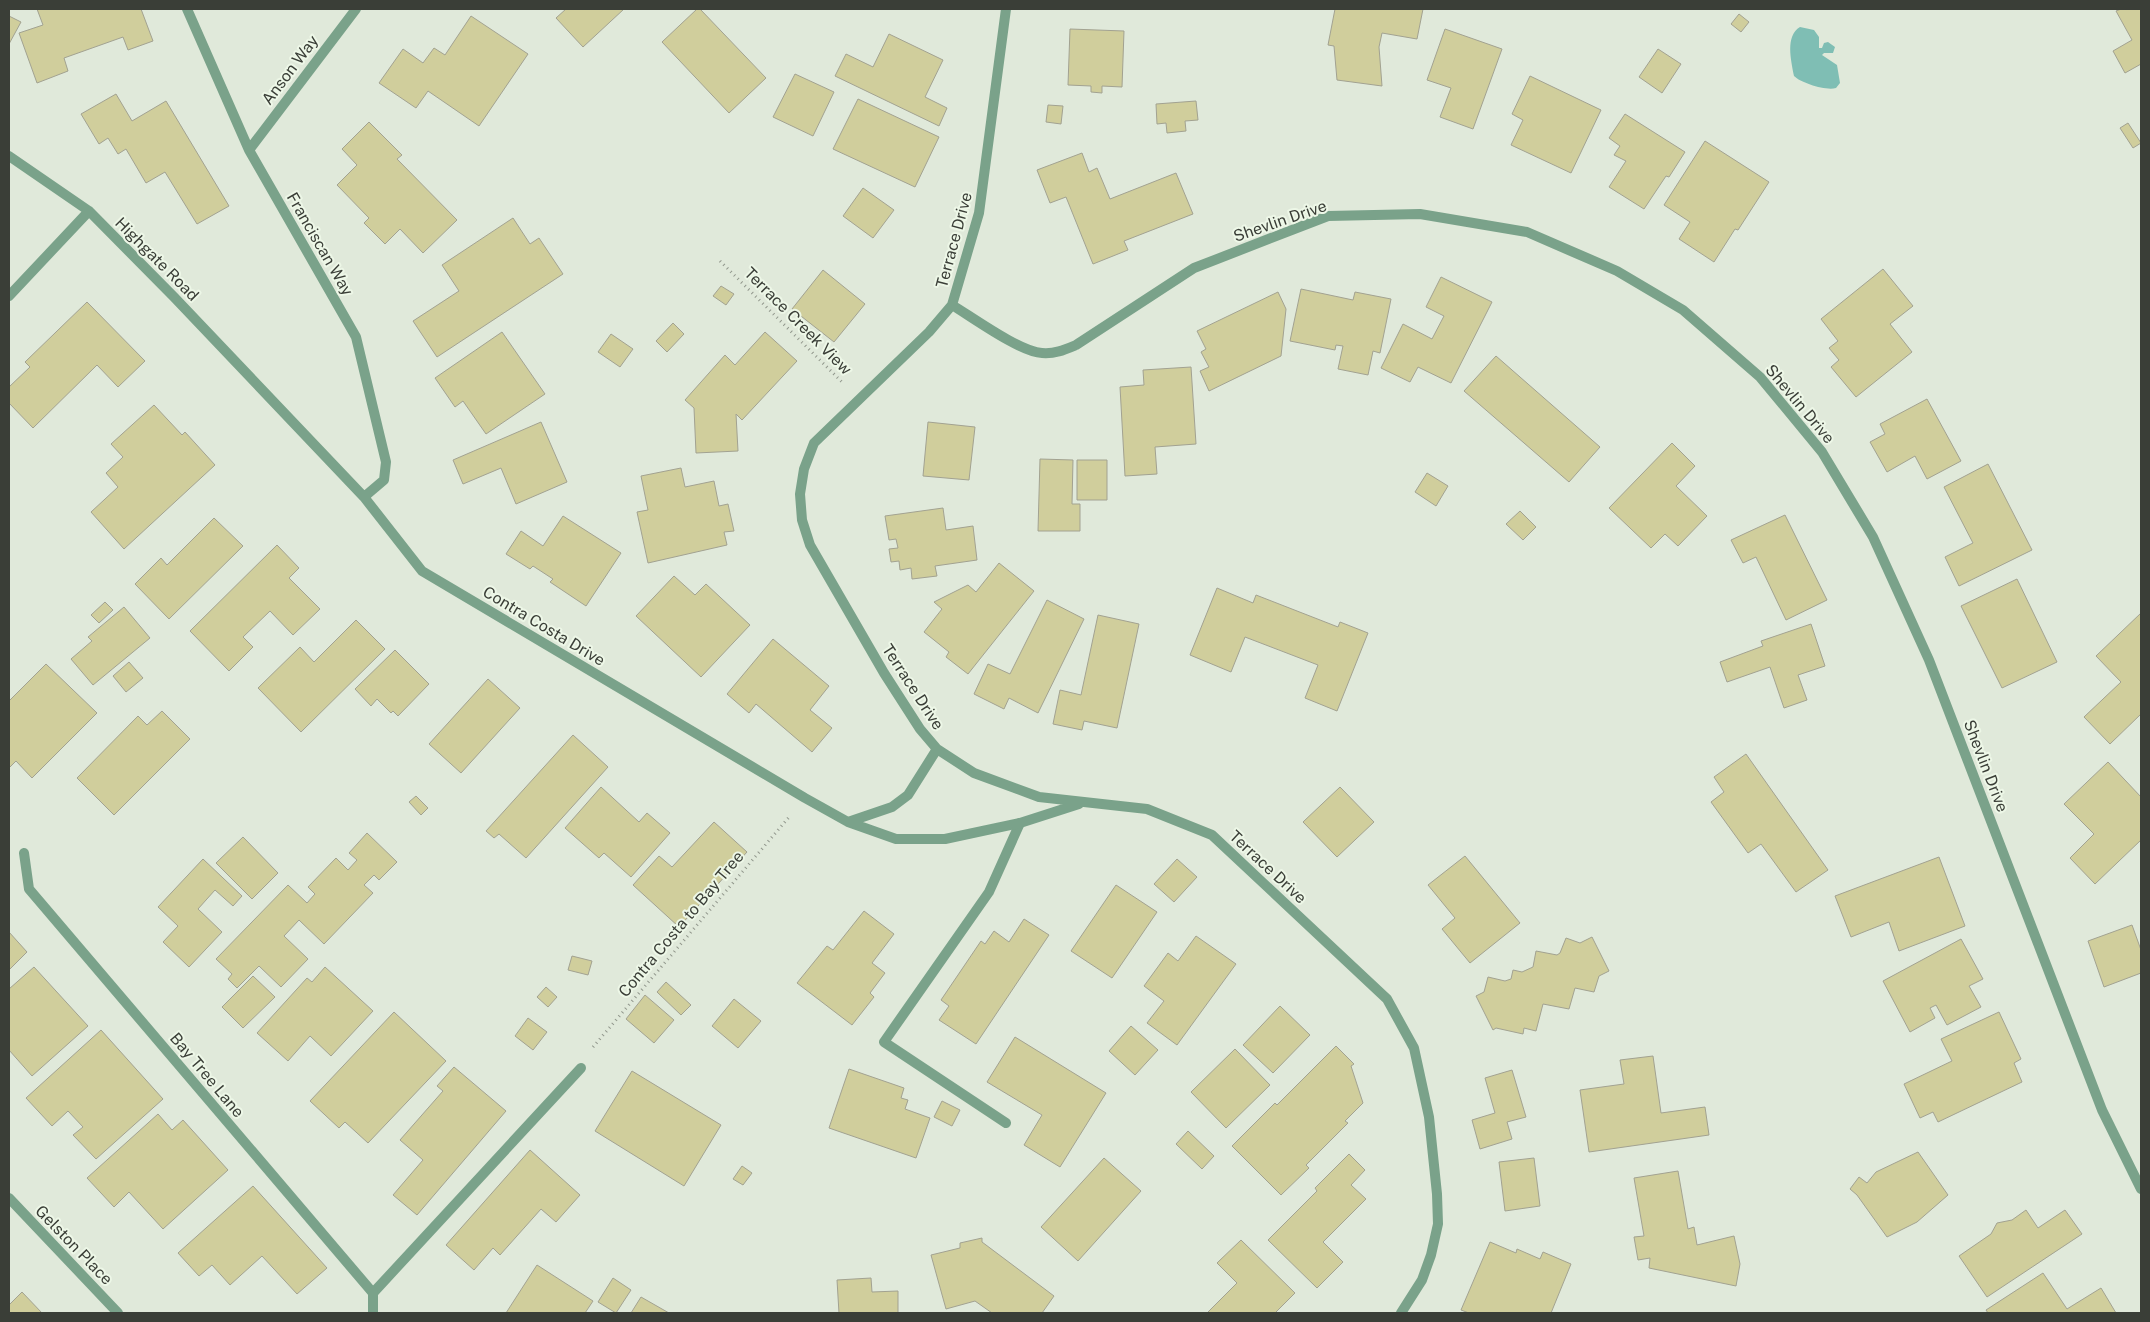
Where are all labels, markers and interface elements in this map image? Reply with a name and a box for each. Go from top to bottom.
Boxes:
street label: Anson Way [258,31,323,109]
street label: Franciscan Way [283,189,357,299]
street label: Terrace Drive [932,190,976,290]
street label: Shevlin Drive [1231,196,1329,246]
street label: Highgate Road [111,213,203,305]
street label: Terrace Creek View [740,263,856,379]
street label: Shevlin Drive [1761,361,1839,447]
street label: Contra Costa Drive [480,582,608,670]
street label: Terrace Drive [878,641,948,733]
street label: Shevlin Drive [1960,717,2012,815]
street label: Terrace Drive [1226,827,1310,907]
street label: Contra Costa to Bay Tree [614,847,748,1001]
street label: Bay Tree Lane [166,1029,248,1121]
street label: Gelston Place [31,1201,117,1289]

